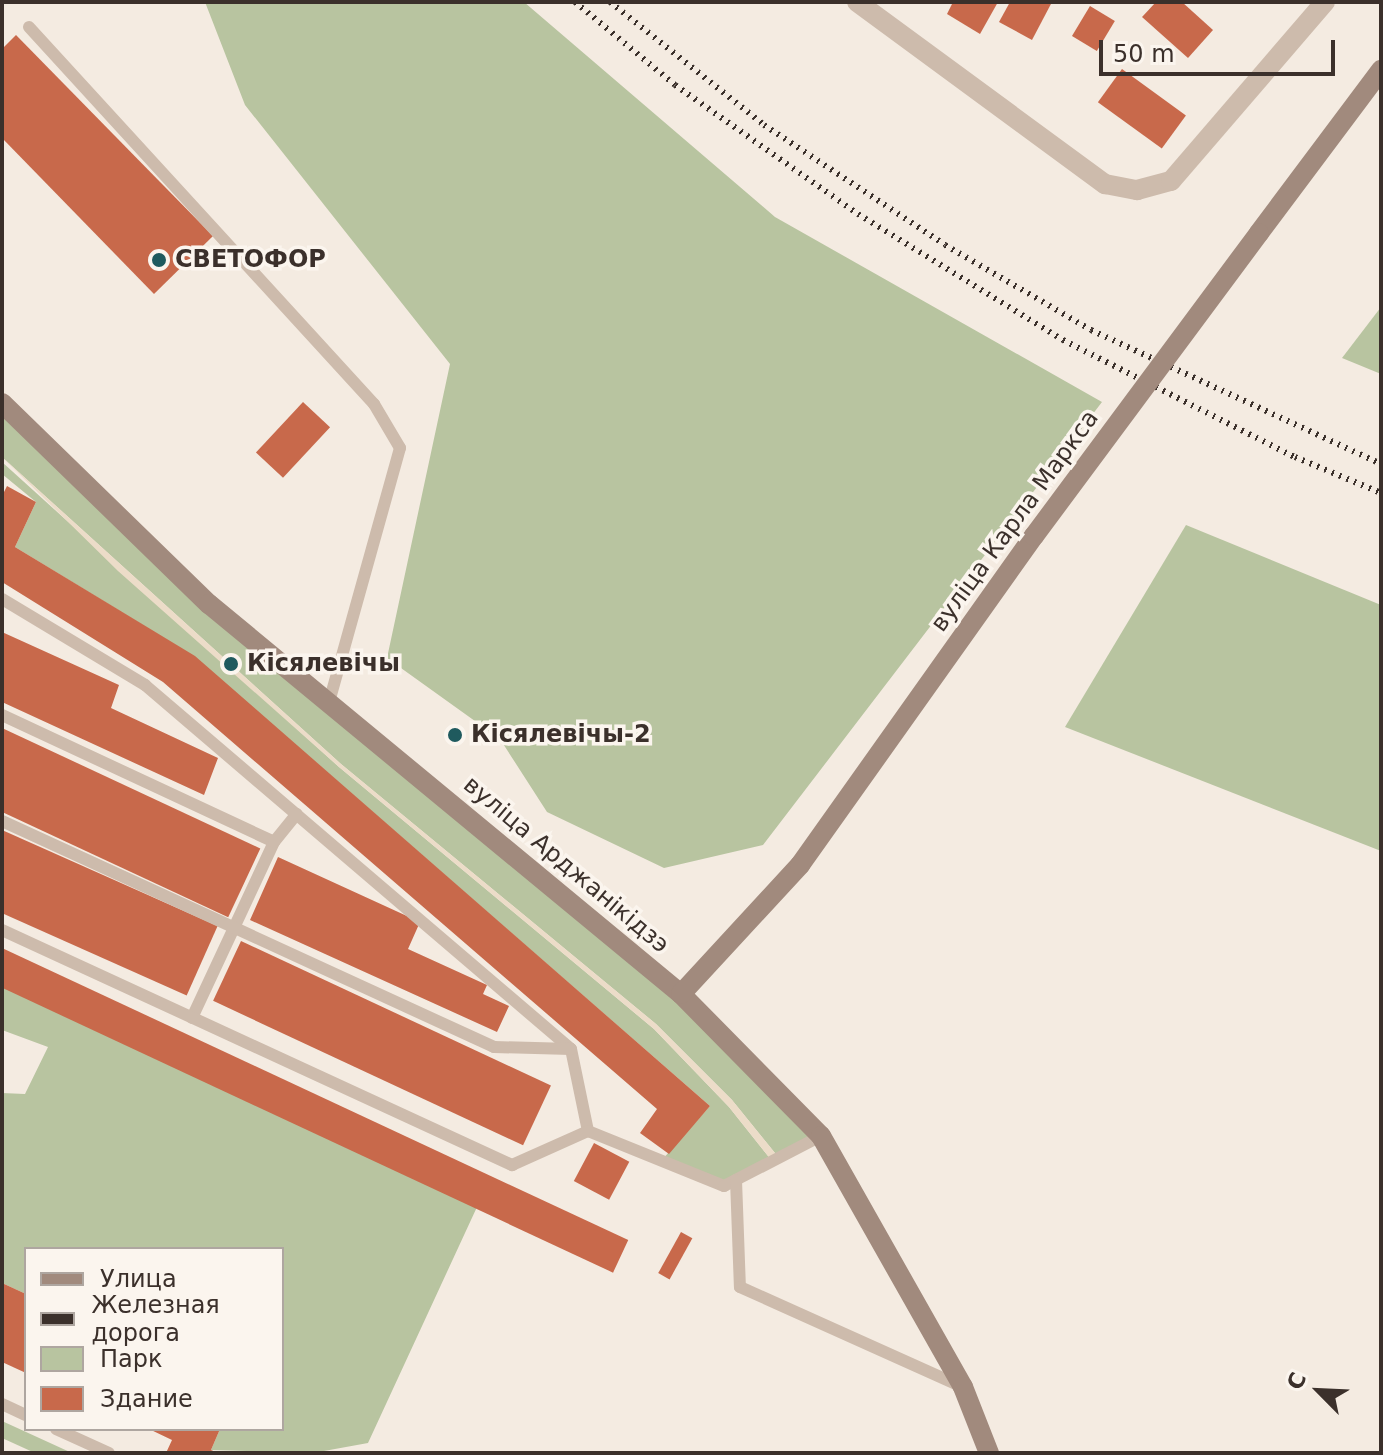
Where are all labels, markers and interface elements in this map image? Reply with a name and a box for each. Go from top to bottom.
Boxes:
scale bar [1103,24,1339,74]
text: 50 m [1113,40,1175,68]
place label: СВЕТОФОР [175,246,326,274]
marker: СВЕТОФОР [150,251,168,269]
street label: вуліца Карла Маркса [925,405,1105,637]
place label: Кісялевічы [247,650,400,678]
marker: Кісялевічы [222,655,240,673]
place label: Кісялевічы-2 [471,721,651,749]
marker: Кісялевічы-2 [446,726,464,744]
street label: вуліца Арджанікідзэ [457,771,675,959]
legend [24,1247,284,1431]
text: Улица [100,1265,177,1293]
text: Железная дорога [91,1291,220,1347]
text: Парк [100,1345,162,1373]
north arrow [1279,1351,1359,1431]
text: С [1282,1369,1311,1393]
text: Здание [100,1385,193,1413]

